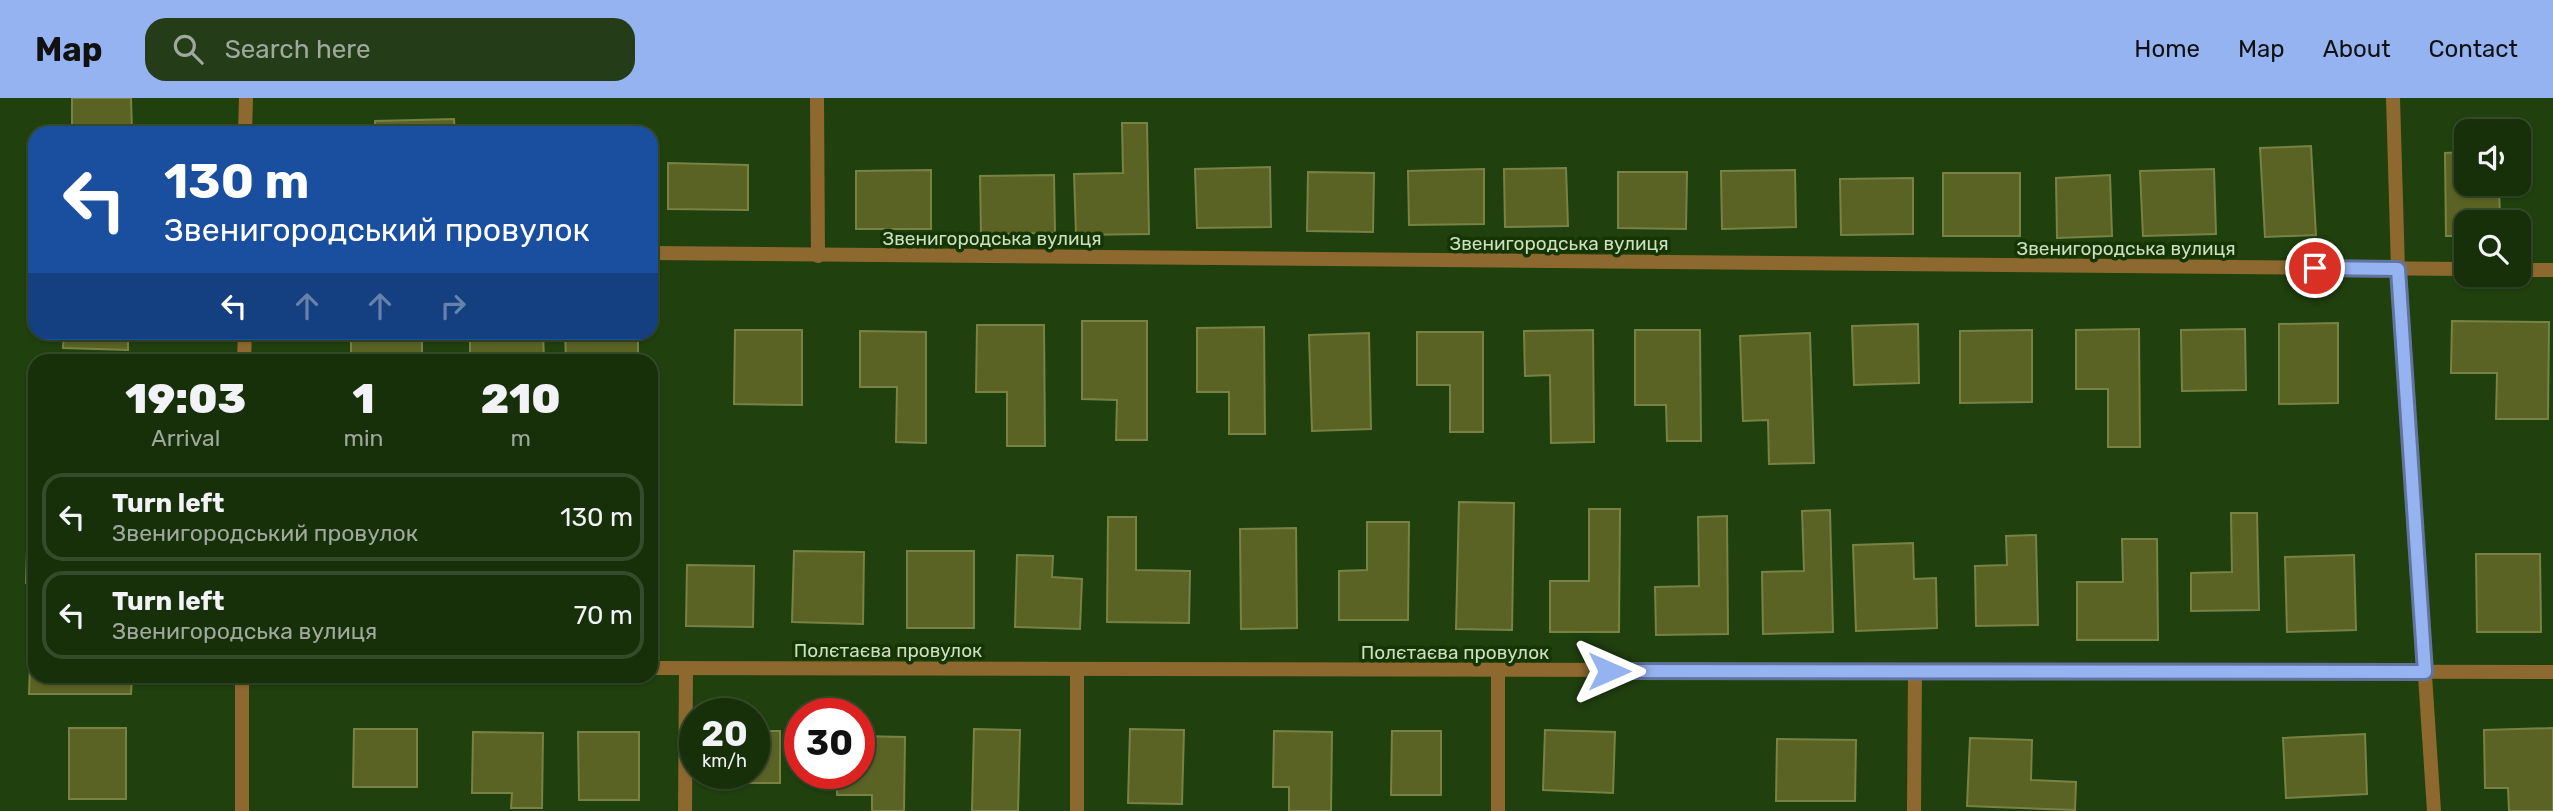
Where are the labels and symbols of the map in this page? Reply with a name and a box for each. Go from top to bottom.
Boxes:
street label: Звенигородська вулиця [882,227,1102,250]
street label: Звенигородська вулиця [1449,232,1669,255]
street label: Звенигородська вулиця [2016,237,2236,260]
pin [2285,238,2345,298]
position arrow [1572,634,1646,708]
street label: Полєтаєва провулок [794,639,982,662]
street label: Полєтаєва провулок [1361,641,1549,664]
speed limit sign: 30 [784,698,875,789]

